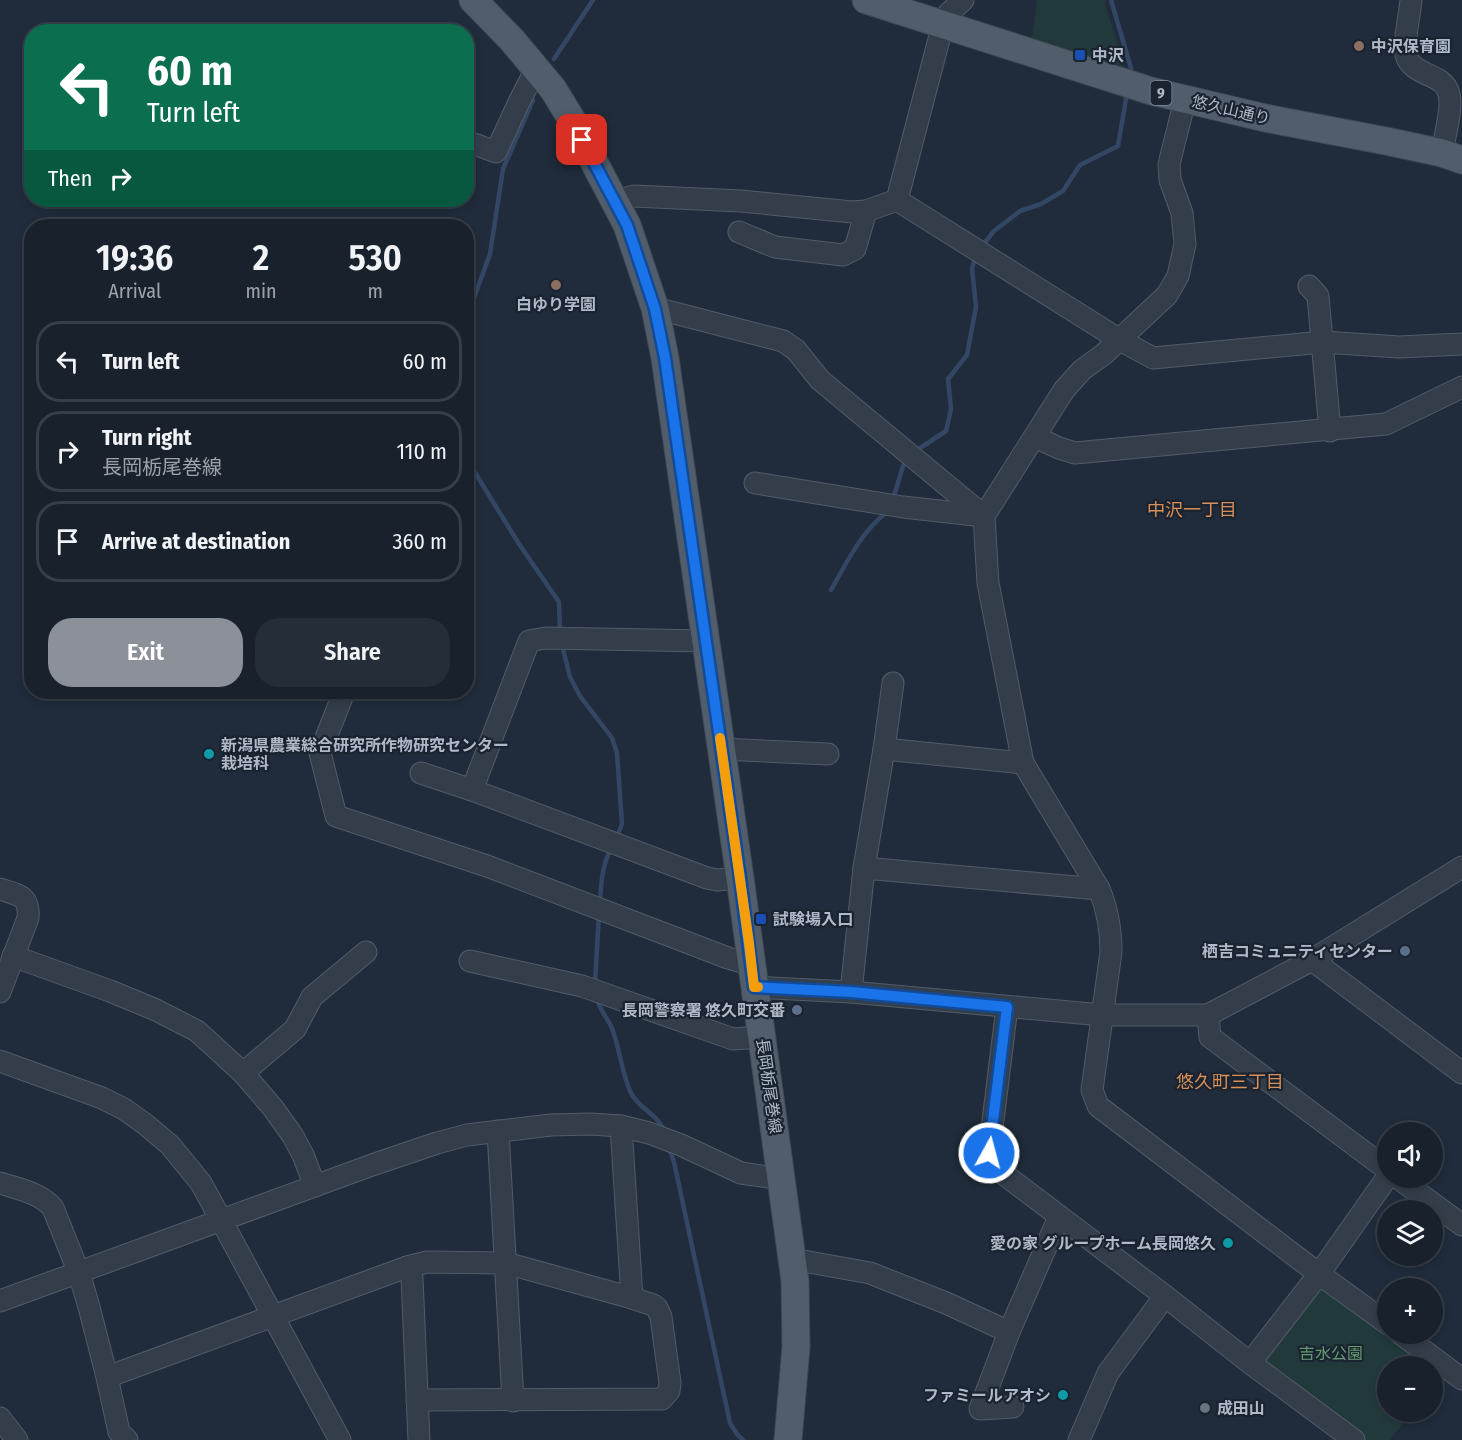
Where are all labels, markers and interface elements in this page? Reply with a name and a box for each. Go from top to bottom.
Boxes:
place label: 中沢保育園 [1371,37,1451,56]
marker: 中沢保育園 [1352,39,1366,53]
text: 60 m [147,46,233,96]
place label: 中沢 [1092,46,1124,65]
icon: left [48,48,126,126]
marker: 中沢 [1073,48,1087,62]
road number: 9 [1150,81,1172,105]
street label: 悠久山通り [1190,92,1272,128]
text: Turn left [147,97,240,129]
pin [556,114,607,165]
icon: arrive [565,123,598,156]
icon: right [104,162,137,195]
text: Then [48,165,92,192]
text: 19:36 [96,236,173,280]
text: 2 [253,236,269,280]
text: 530 [349,236,402,280]
marker: 白ゆり学園 [549,278,563,292]
text: Arrival [108,279,161,303]
text: min [246,279,276,303]
text: m [368,279,383,303]
place label: 白ゆり学園 [516,295,596,314]
icon: left [51,345,84,378]
text: Turn left [102,348,180,375]
text: 60 m [403,348,447,375]
text: Turn right [102,424,191,451]
icon: right [51,435,84,468]
text: 110 m [397,438,447,465]
text: 長岡栃尾巻線 [102,455,222,479]
district label: 中沢一丁目 [1147,499,1237,521]
icon: arrive [51,525,84,558]
text: Arrive at destination [102,528,290,555]
text: 360 m [393,528,447,555]
button: Exit [48,618,243,687]
button: Share [255,618,450,687]
place label: 新潟県農業総合研究所作物研究センター 栽培科 [221,736,509,773]
marker: 新潟県農業総合研究所作物研究センター 栽培科 [202,747,216,761]
place label: 試験場入口 [773,910,853,929]
marker: 試験場入口 [754,912,768,926]
place label: 栖吉コミュニティセンター [1202,942,1393,961]
marker: 栖吉コミュニティセンター [1398,944,1412,958]
place label: 長岡警察署 悠久町交番 [622,1001,785,1020]
marker: 長岡警察署 悠久町交番 [790,1003,804,1017]
street label: 長岡栃尾巻線 [753,1037,785,1135]
district label: 悠久町三丁目 [1176,1071,1284,1093]
position arrow [957,1121,1021,1185]
map controls [1377,1122,1443,1422]
button: sound [1377,1122,1443,1188]
button: layers [1377,1200,1443,1266]
place label: 愛の家 グループホーム長岡悠久 [990,1234,1216,1253]
marker: 愛の家 グループホーム長岡悠久 [1221,1236,1235,1250]
button: + [1377,1278,1443,1344]
park label: 吉水公園 [1299,1344,1363,1363]
button: − [1377,1356,1443,1422]
place label: ファミールアオシ [923,1386,1051,1405]
marker: ファミールアオシ [1056,1388,1070,1402]
place label: 成田山 [1217,1399,1265,1418]
marker: 成田山 [1198,1401,1212,1415]

